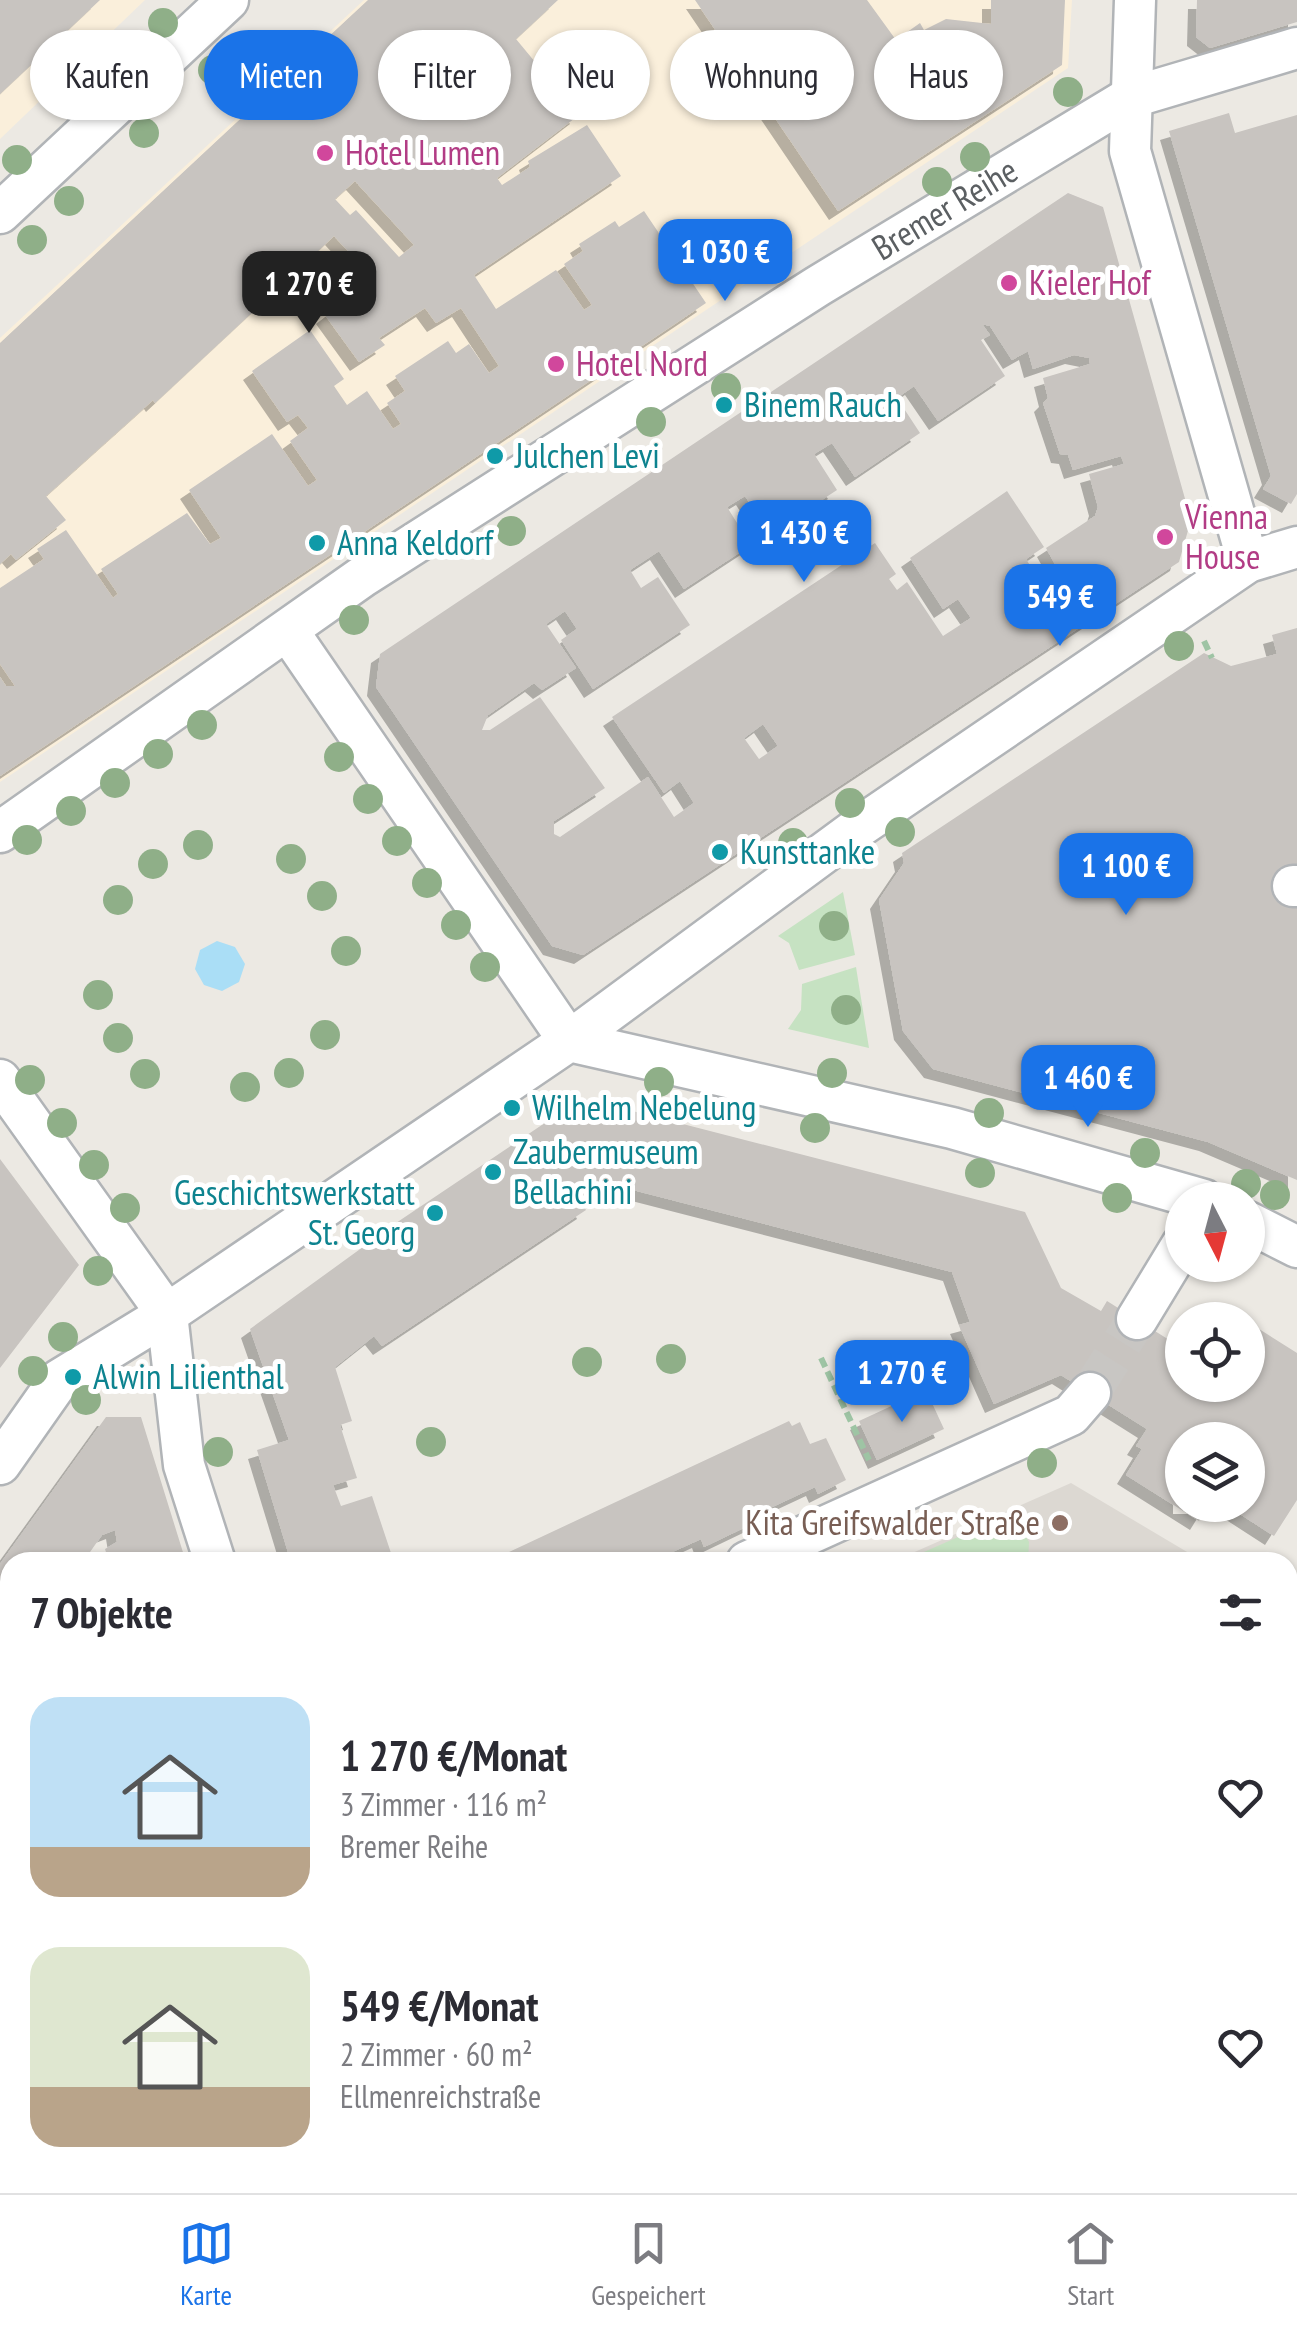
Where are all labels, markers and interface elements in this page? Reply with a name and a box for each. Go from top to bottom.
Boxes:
chip: Kaufen [30,30,184,120]
chip: Mieten [204,30,358,120]
chip: Filter [378,30,511,120]
chip: Neu [531,30,650,120]
chip: Wohnung [670,30,854,120]
chip: Haus [874,30,1003,120]
place label: Hotel Lumen [345,129,500,175]
marker: Hotel Lumen [314,142,336,164]
street label: Bremer Reihe [863,147,1026,270]
pin: 1 030 € [633,219,817,304]
text: 1 030 € [680,230,770,272]
pin: 1 270 € [217,251,401,336]
place label: Kieler Hof [1029,259,1152,305]
text: 1 270 € [264,262,354,304]
marker: Kieler Hof [998,272,1020,294]
place label: Hotel Nord [576,340,708,386]
marker: Hotel Nord [545,353,567,375]
place label: Binem Rauch [744,381,902,427]
marker: Binem Rauch [713,394,735,416]
place label: Julchen Levi [514,432,660,478]
marker: Julchen Levi [484,445,506,467]
place label: Vienna House [1184,493,1268,579]
pin: 1 430 € [712,500,896,585]
text: 1 430 € [759,511,849,553]
place label: Anna Keldorf [337,519,495,565]
marker: Vienna House [1154,526,1176,548]
marker: Anna Keldorf [306,532,328,554]
pin: 549 € [990,564,1130,649]
text: 549 € [1026,575,1094,617]
place label: Kunsttanke [740,828,875,874]
pin: 1 100 € [1034,833,1218,918]
marker: Kunsttanke [709,841,731,863]
text: 1 100 € [1081,844,1171,886]
pin: 1 460 € [996,1045,1180,1130]
text: 1 460 € [1043,1056,1133,1098]
place label: Wilhelm Nebelung [532,1084,756,1130]
marker: Wilhelm Nebelung [501,1097,523,1119]
place label: Zaubermuseum Bellachini [513,1128,698,1214]
marker: Zaubermuseum Bellachini [482,1161,504,1183]
place label: Geschichtswerkstatt St. Georg [174,1169,415,1255]
north arrow [1165,1182,1265,1282]
map controls [1165,1182,1265,1522]
marker: Geschichtswerkstatt St. Georg [424,1202,446,1224]
button: locate [1165,1302,1265,1402]
pin: 1 270 € [810,1340,994,1425]
text: 1 270 € [857,1351,947,1393]
place label: Alwin Lilienthal [93,1353,284,1399]
marker: Alwin Lilienthal [62,1366,84,1388]
button: layers [1165,1422,1265,1522]
place label: Kita Greifswalder Straße [745,1499,1040,1545]
marker: Kita Greifswalder Straße [1049,1512,1071,1534]
text: 7 Objekte [30,1585,173,1640]
icon: filters [1213,1585,1268,1640]
text: 1 270 €/Monat [340,1728,567,1783]
icon: home [110,1737,230,1857]
icon: heart [1213,1770,1268,1825]
text: 3 Zimmer · 116 m² [340,1783,547,1825]
text: Bremer Reihe [340,1825,488,1867]
text: 549 €/Monat [340,1978,539,2033]
icon: home [110,1987,230,2107]
icon: heart [1213,2020,1268,2075]
text: 2 Zimmer · 60 m² [340,2033,533,2075]
text: Ellmenreichstraße [340,2075,541,2117]
tab: Karte [179,2216,234,2313]
tab: Gespeichert [591,2216,706,2313]
tab: Start [1063,2216,1118,2313]

